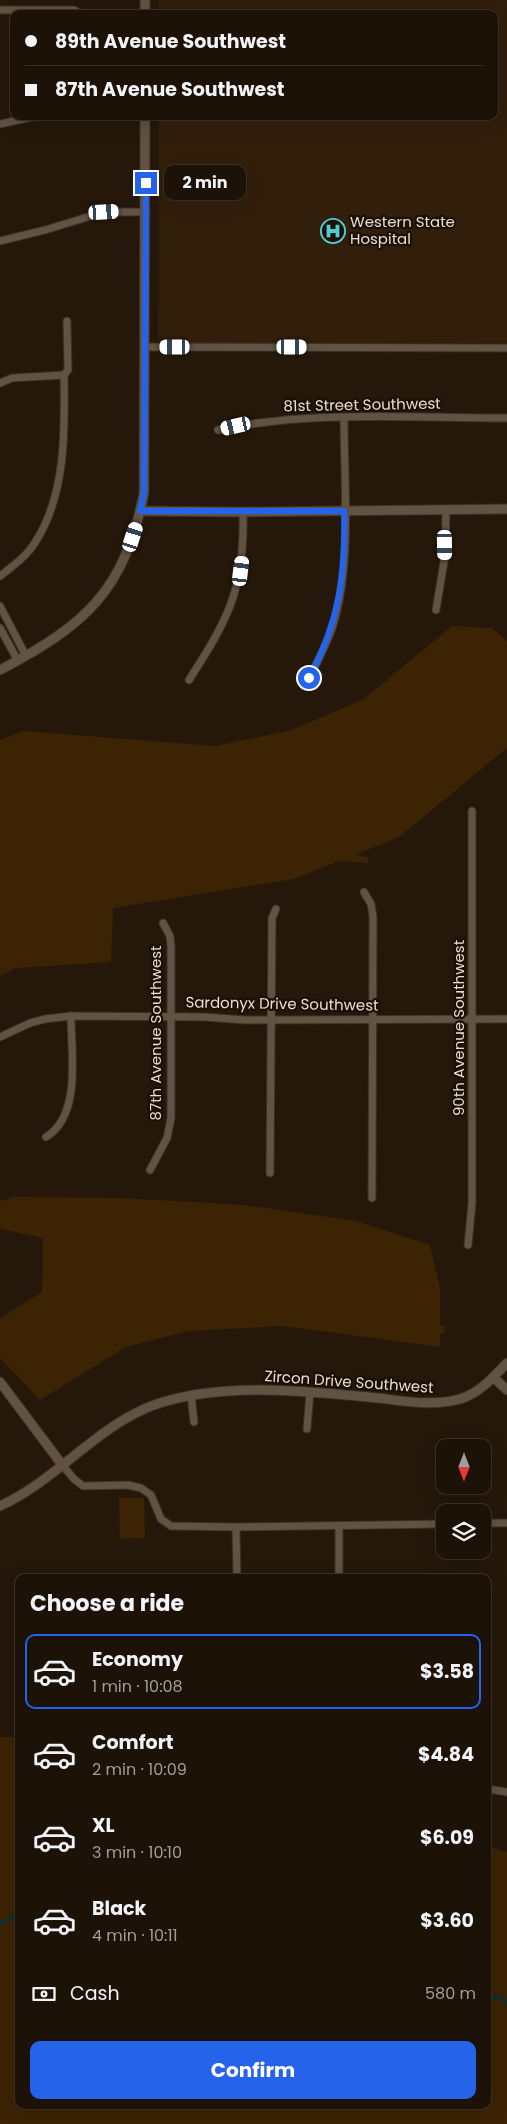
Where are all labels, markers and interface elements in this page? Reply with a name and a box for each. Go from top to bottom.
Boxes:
text: 89th Avenue Southwest [55,28,286,55]
text: 87th Avenue Southwest [55,76,285,103]
callout: 2 min [164,166,246,200]
text: 2 min [183,171,227,194]
route end [135,172,157,194]
car [88,204,119,220]
place label: Western State Hospital [350,211,455,249]
hospital icon: Western State Hospital [320,218,346,244]
car [160,340,190,355]
car [277,340,307,355]
street label: 81st Street Southwest [283,393,441,416]
car [219,415,252,437]
car [121,520,144,554]
car [437,530,452,560]
car [231,555,250,587]
route start [298,667,320,689]
street label: 90th Avenue Southwest [448,940,469,1116]
street label: 87th Avenue Southwest [145,945,166,1121]
street label: Sardonyx Drive Southwest [185,991,379,1016]
street label: Zircon Drive Southwest [264,1365,434,1398]
north arrow [436,1439,491,1494]
map controls [436,1439,491,1559]
button: layers [436,1504,491,1559]
text: Choose a ride [30,1588,184,1619]
text: Economy [92,1646,183,1673]
icon: car [32,1649,77,1694]
text: $3.58 [420,1658,474,1685]
text: 1 min · 10:08 [92,1675,183,1698]
text: Comfort [92,1729,174,1756]
icon: car [32,1732,77,1777]
text: $4.84 [418,1741,474,1768]
text: 2 min · 10:09 [92,1758,187,1781]
text: XL [92,1812,115,1839]
icon: car [32,1815,77,1860]
text: $6.09 [420,1824,474,1851]
text: 3 min · 10:10 [92,1841,182,1864]
text: Black [92,1895,146,1922]
icon: car [32,1898,77,1943]
text: $3.60 [420,1907,474,1934]
text: 4 min · 10:11 [92,1924,178,1947]
icon: cash [30,1980,58,2008]
text: Cash [70,1980,120,2007]
text: 580 m [425,1982,476,2005]
button: Confirm [30,2041,476,2099]

